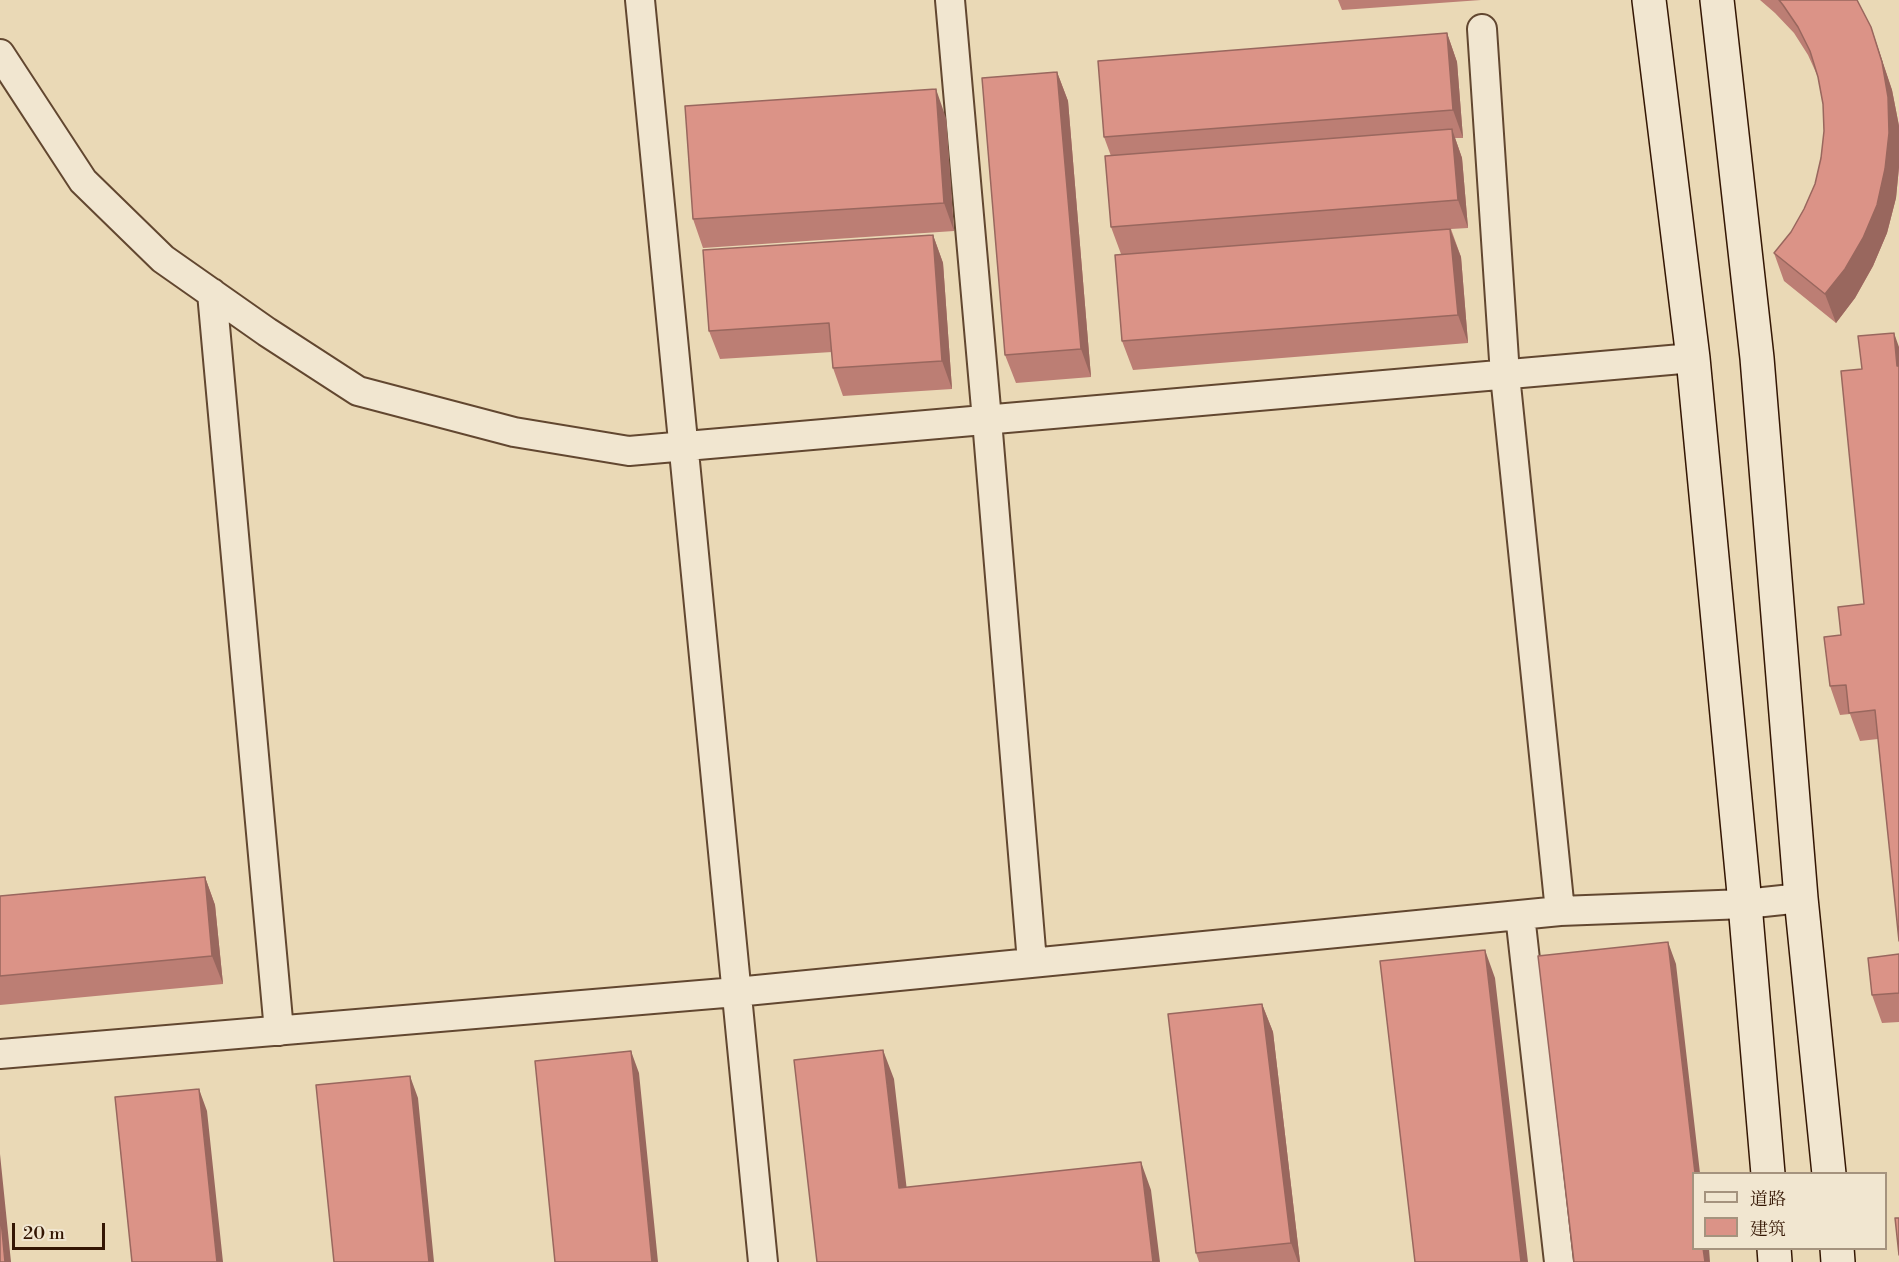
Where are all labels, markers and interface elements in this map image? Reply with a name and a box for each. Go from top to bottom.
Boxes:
legend [1692,1172,1887,1250]
text: 道路 [1750,1188,1786,1211]
scale bar [15,1211,108,1249]
text: 建筑 [1750,1218,1786,1241]
text: 20 m [23,1222,65,1245]

